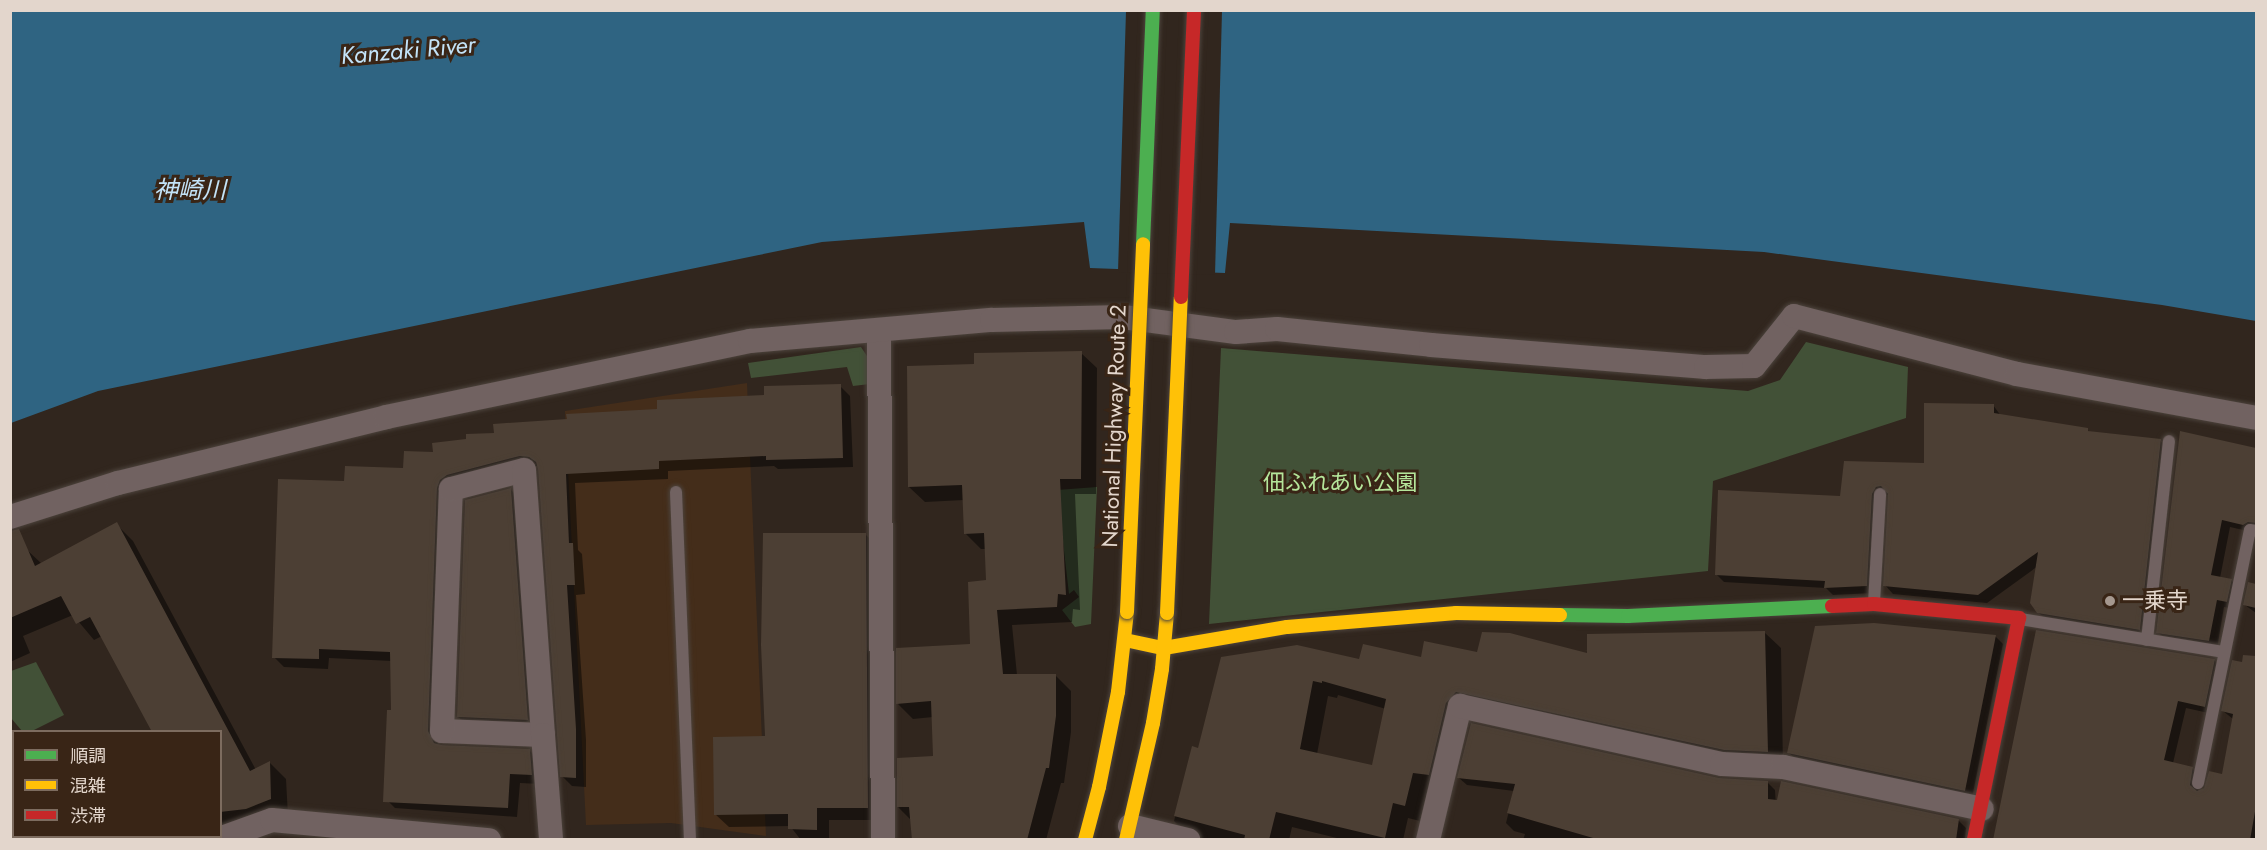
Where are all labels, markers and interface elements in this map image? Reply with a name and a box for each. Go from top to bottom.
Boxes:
water label: Kanzaki River [339,30,477,70]
water label: 神崎川 [154,176,226,204]
street label: National Highway Route 2 [1097,304,1131,548]
park label: 佃ふれあい公園 [1263,470,1417,496]
place label: 一乗寺 [2122,588,2188,614]
marker: 一乗寺 [2103,594,2117,608]
legend [12,730,222,838]
text: 順調 [70,743,106,769]
text: 混雑 [70,773,106,799]
text: 渋滞 [70,803,106,829]

